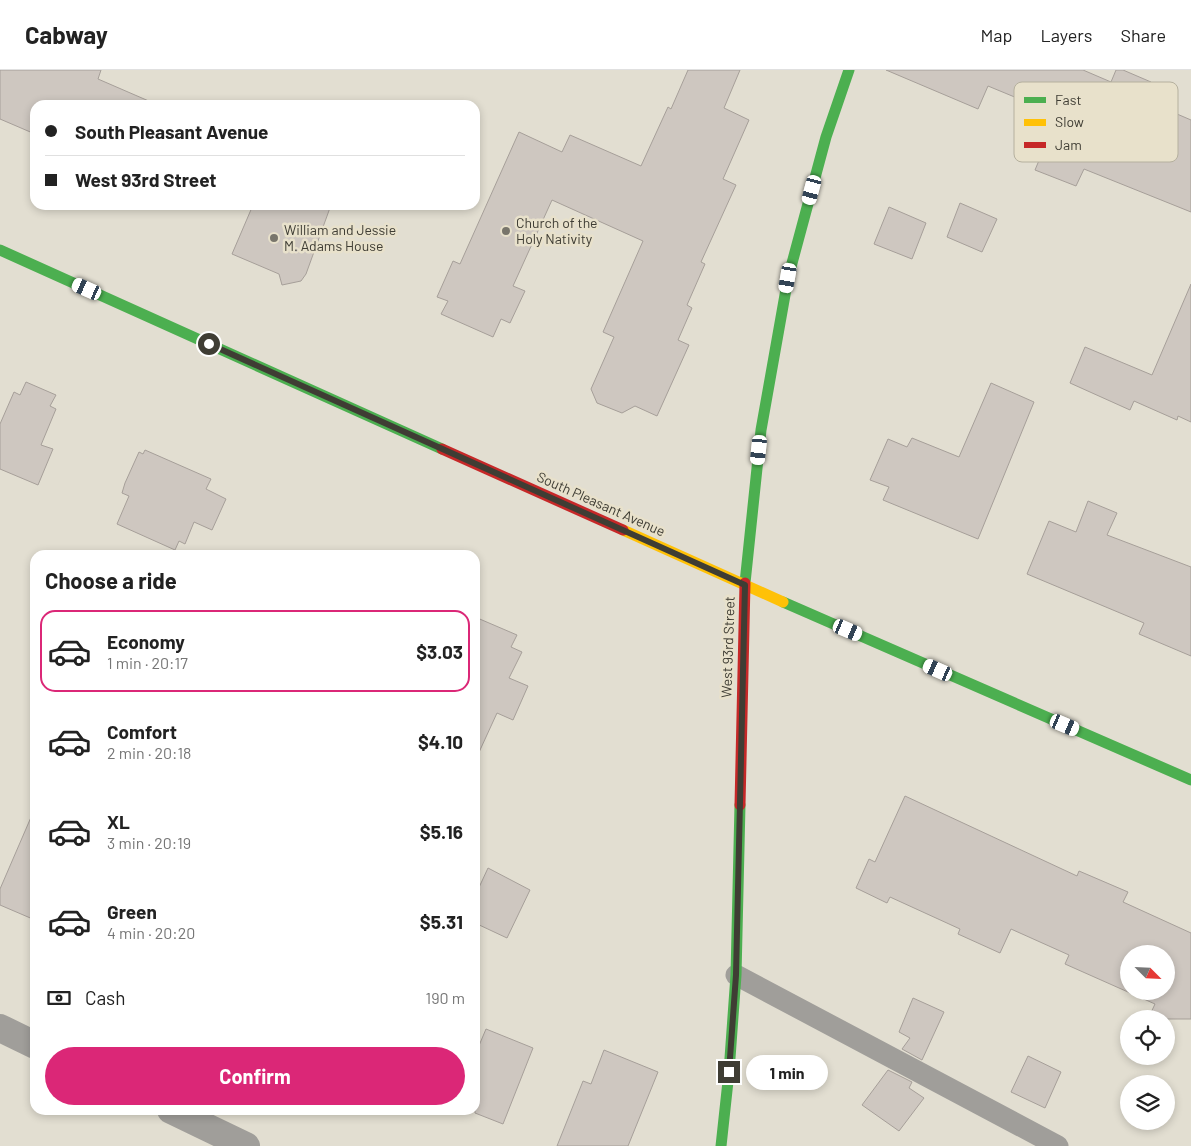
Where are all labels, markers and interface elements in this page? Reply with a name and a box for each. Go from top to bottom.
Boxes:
text: Cabway [25,20,108,49]
text: Map [980,24,1012,46]
text: Layers [1040,24,1093,46]
text: Share [1121,24,1166,46]
legend [1014,82,1178,162]
text: Fast [1055,91,1081,108]
text: Slow [1055,113,1084,130]
text: South Pleasant Avenue [75,120,268,143]
text: Jam [1055,136,1082,153]
text: West 93rd Street [75,168,217,191]
car [800,174,823,206]
place label: Church of the Holy Nativity [516,214,598,247]
place label: William and Jessie M. Adams House [284,221,396,254]
marker: Church of the Holy Nativity [500,225,512,237]
marker: William and Jessie M. Adams House [268,232,280,244]
car [778,262,797,294]
car [70,276,103,302]
route start [198,333,220,355]
car [749,434,768,466]
street label: South Pleasant Avenue [534,468,668,540]
text: Choose a ride [45,567,177,593]
street label: West 93rd Street [717,596,738,698]
car [831,617,864,643]
icon: car [47,629,92,674]
text: Economy [107,630,185,653]
text: $3.03 [416,640,463,663]
text: 1 min · 20:17 [107,653,188,672]
car [921,657,954,683]
car [1048,712,1081,738]
icon: car [47,719,92,764]
text: Comfort [107,720,177,743]
text: $4.10 [418,730,463,753]
text: 2 min · 20:18 [107,743,191,762]
icon: car [47,809,92,854]
text: XL [107,810,130,833]
text: $5.16 [420,820,463,843]
text: 3 min · 20:19 [107,833,191,852]
icon: car [47,899,92,944]
text: Green [107,900,157,923]
text: $5.31 [420,910,463,933]
text: 4 min · 20:20 [107,923,195,942]
north arrow [1120,945,1175,1000]
map controls [1120,945,1175,1130]
icon: cash [45,984,73,1012]
text: Cash [85,986,126,1009]
text: 190 m [426,988,465,1007]
button: locate [1120,1010,1175,1065]
button: Confirm [45,1047,465,1105]
callout: 1 min [746,1054,829,1090]
route end [718,1061,740,1083]
text: 1 min [769,1063,805,1082]
button: layers [1120,1075,1175,1130]

